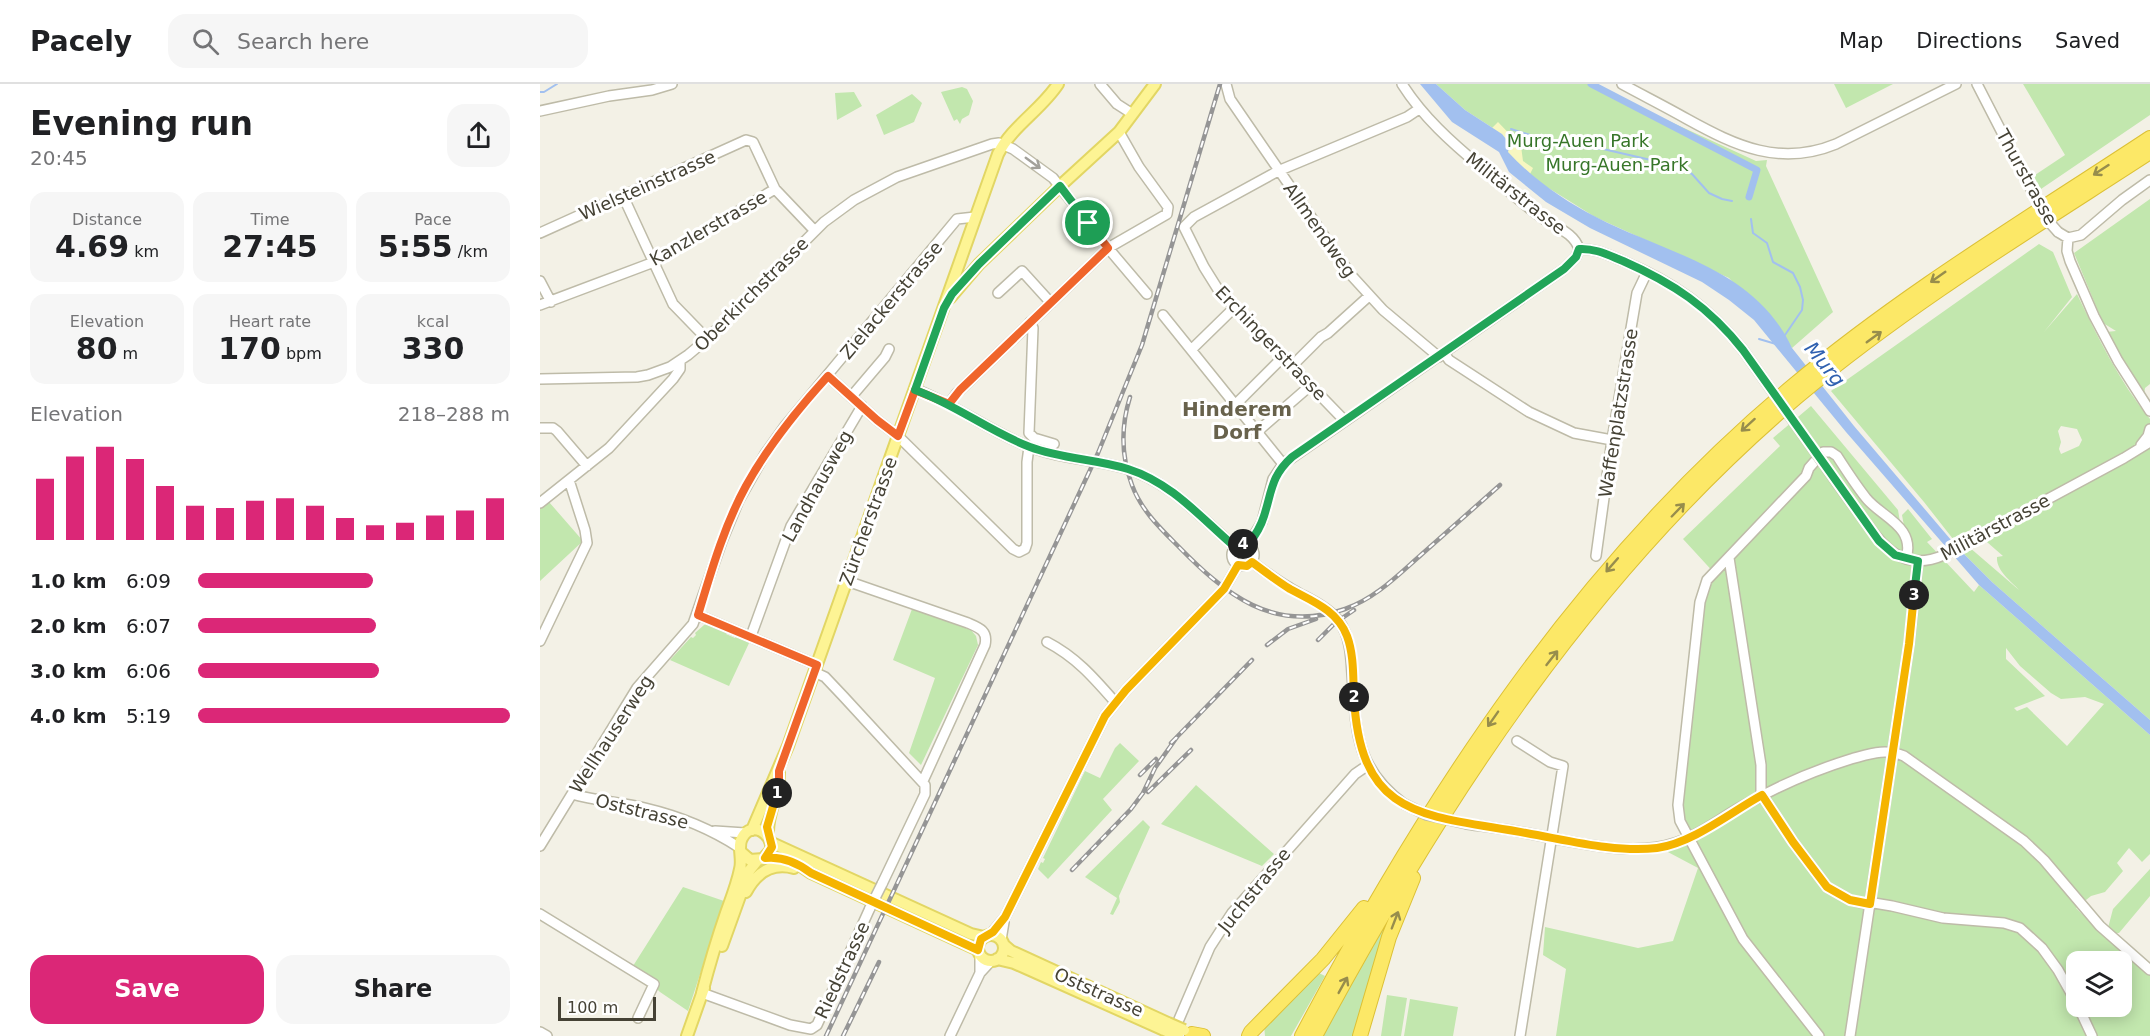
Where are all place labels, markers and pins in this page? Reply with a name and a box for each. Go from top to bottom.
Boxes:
pin [1062,197,1113,248]
pin: 4 [1228,529,1258,559]
pin: 3 [1899,580,1929,610]
pin: 2 [1339,682,1369,712]
pin: 1 [762,778,792,808]

